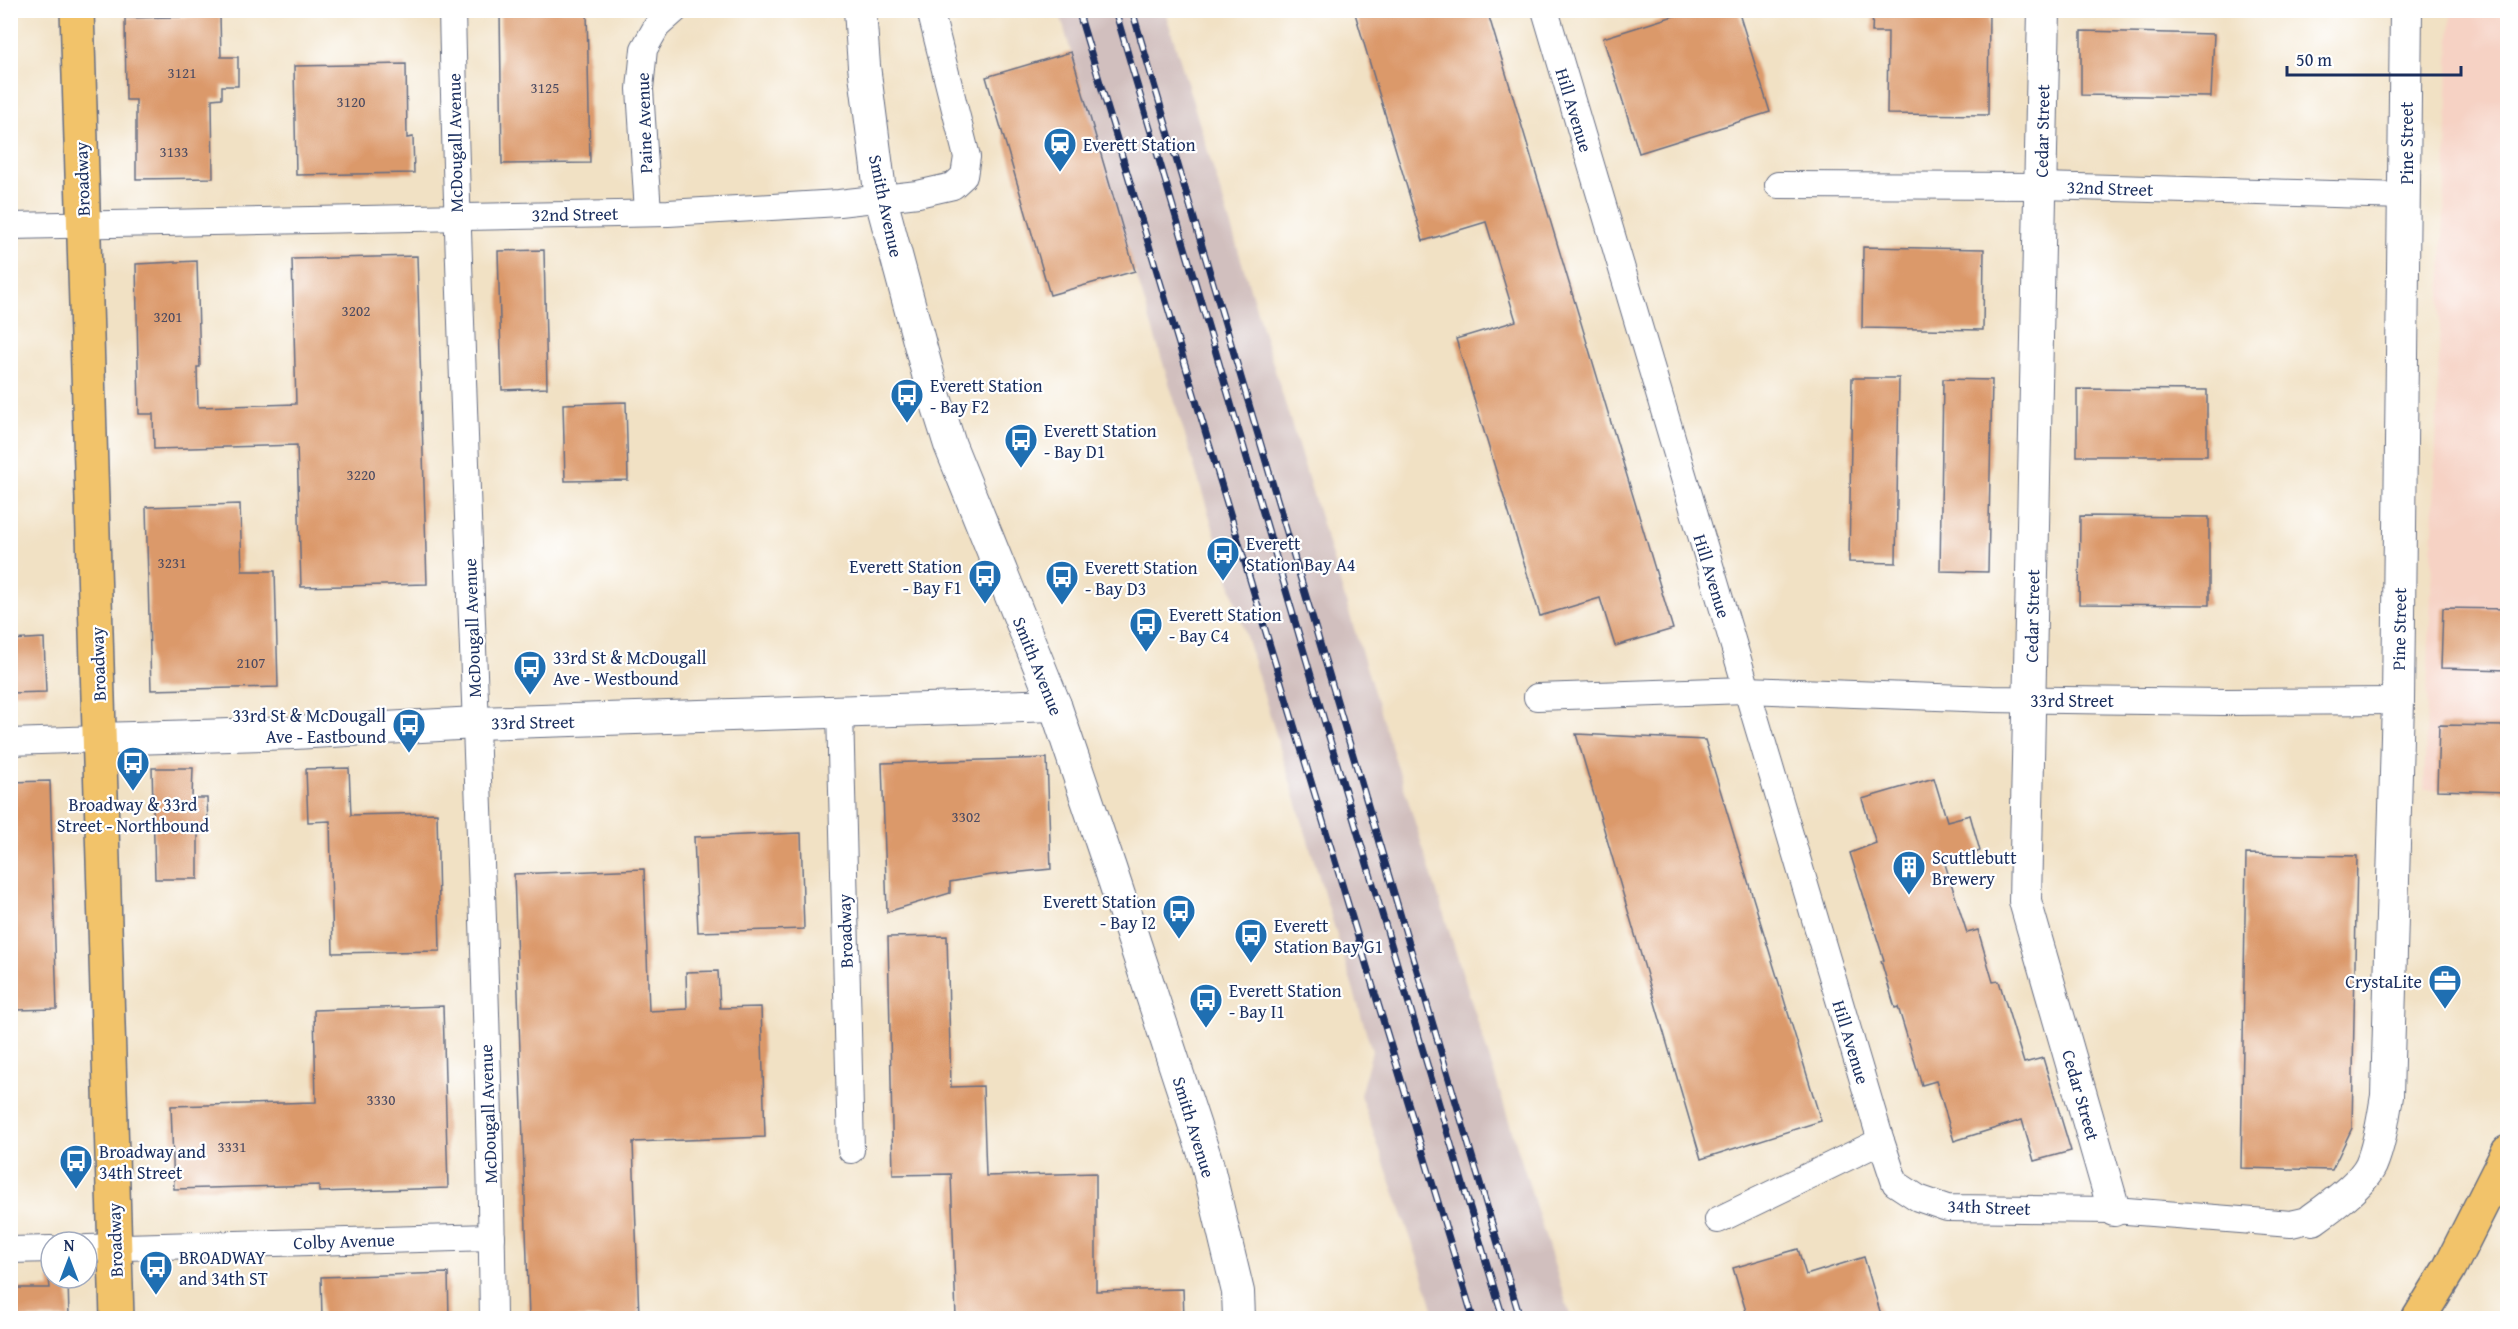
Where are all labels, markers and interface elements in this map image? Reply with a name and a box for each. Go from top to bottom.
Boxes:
scale bar [2287,39,2461,77]
text: 50 m [2296,46,2332,73]
house number: 3121 [168,62,196,83]
street label: Hill Avenue [1548,65,1600,155]
street label: Paine Avenue [629,72,659,174]
street label: McDougall Avenue [440,73,470,213]
house number: 3125 [531,77,559,98]
street label: Cedar Street [2028,83,2056,178]
house number: 3120 [337,91,365,112]
street label: Pine Street [2393,101,2420,184]
station icon: Everett Station [1042,126,1078,173]
place label: Everett Station [1083,131,1196,158]
street label: Broadway [67,141,97,217]
house number: 3133 [160,141,188,162]
street label: Smith Avenue [862,152,910,260]
street label: 32nd Street [2066,173,2154,203]
street label: 32nd Street [531,200,619,228]
house number: 3202 [342,300,370,321]
house number: 3201 [154,306,182,327]
place label: Everett Station - Bay F2 [930,372,1043,420]
bus stop icon: Everett Station - Bay F2 [889,377,925,424]
place label: Everett Station - Bay D1 [1044,417,1157,465]
bus stop icon: Everett Station - Bay D1 [1003,422,1039,469]
house number: 3220 [347,464,375,485]
place label: Everett Station Bay A4 [1246,530,1356,578]
street label: Hill Avenue [1686,531,1738,621]
bus stop icon: Everett Station Bay A4 [1205,535,1241,582]
house number: 3231 [158,552,186,573]
place label: Everett Station - Bay F1 [849,553,962,601]
place label: Everett Station - Bay D3 [1085,554,1198,602]
street label: McDougall Avenue [456,558,488,698]
bus stop icon: Everett Station - Bay F1 [967,558,1003,605]
bus stop icon: Everett Station - Bay D3 [1044,559,1080,606]
street label: Cedar Street [2018,568,2046,663]
street label: Pine Street [2385,587,2413,671]
place label: Everett Station - Bay C4 [1169,601,1282,649]
bus stop icon: Everett Station - Bay C4 [1128,606,1164,653]
street label: Smith Avenue [1006,613,1070,719]
street label: Broadway [83,626,113,702]
place label: 33rd St & McDougall Ave - Westbound [553,644,707,692]
bus stop icon: 33rd St & McDougall Ave - Westbound [512,649,548,696]
house number: 2107 [237,652,265,673]
street label: 33rd Street [2030,687,2114,714]
place label: 33rd St & McDougall Ave - Eastbound [232,702,386,750]
bus stop icon: 33rd St & McDougall Ave - Eastbound [391,707,427,754]
street label: 33rd Street [491,708,576,736]
bus stop icon: Broadway & 33rd Street - Northbound [115,745,151,792]
place label: Broadway & 33rd Street - Northbound [57,791,210,839]
house number: 3302 [952,806,980,827]
place label: Scuttlebutt Brewery [1932,844,2017,892]
building icon: Scuttlebutt Brewery [1891,849,1927,896]
place label: Everett Station - Bay I2 [1043,888,1156,936]
street label: Broadway [830,893,860,969]
bus stop icon: Everett Station - Bay I2 [1161,893,1197,940]
place label: Everett Station Bay G1 [1274,912,1383,960]
bus stop icon: Everett Station Bay G1 [1233,917,1269,964]
office icon: CrystaLite [2427,963,2463,1010]
place label: CrystaLite [2345,968,2422,995]
place label: Everett Station - Bay I1 [1229,977,1342,1025]
bus stop icon: Everett Station - Bay I1 [1188,982,1224,1029]
street label: Hill Avenue [1825,997,1877,1087]
street label: McDougall Avenue [472,1044,504,1184]
street label: Cedar Street [2055,1046,2107,1144]
street label: Smith Avenue [1166,1073,1222,1181]
house number: 3330 [367,1089,395,1110]
house number: 3331 [218,1136,246,1157]
place label: Broadway and 34th Street [99,1138,206,1186]
bus stop icon: Broadway and 34th Street [58,1143,94,1190]
street label: 34th Street [1947,1192,2032,1222]
street label: Broadway [100,1202,130,1278]
street label: Colby Avenue [293,1226,395,1256]
north arrow [39,1230,99,1290]
text: N [64,1233,75,1257]
place label: BROADWAY and 34th ST [179,1244,268,1292]
bus stop icon: BROADWAY and 34th ST [138,1249,174,1296]

